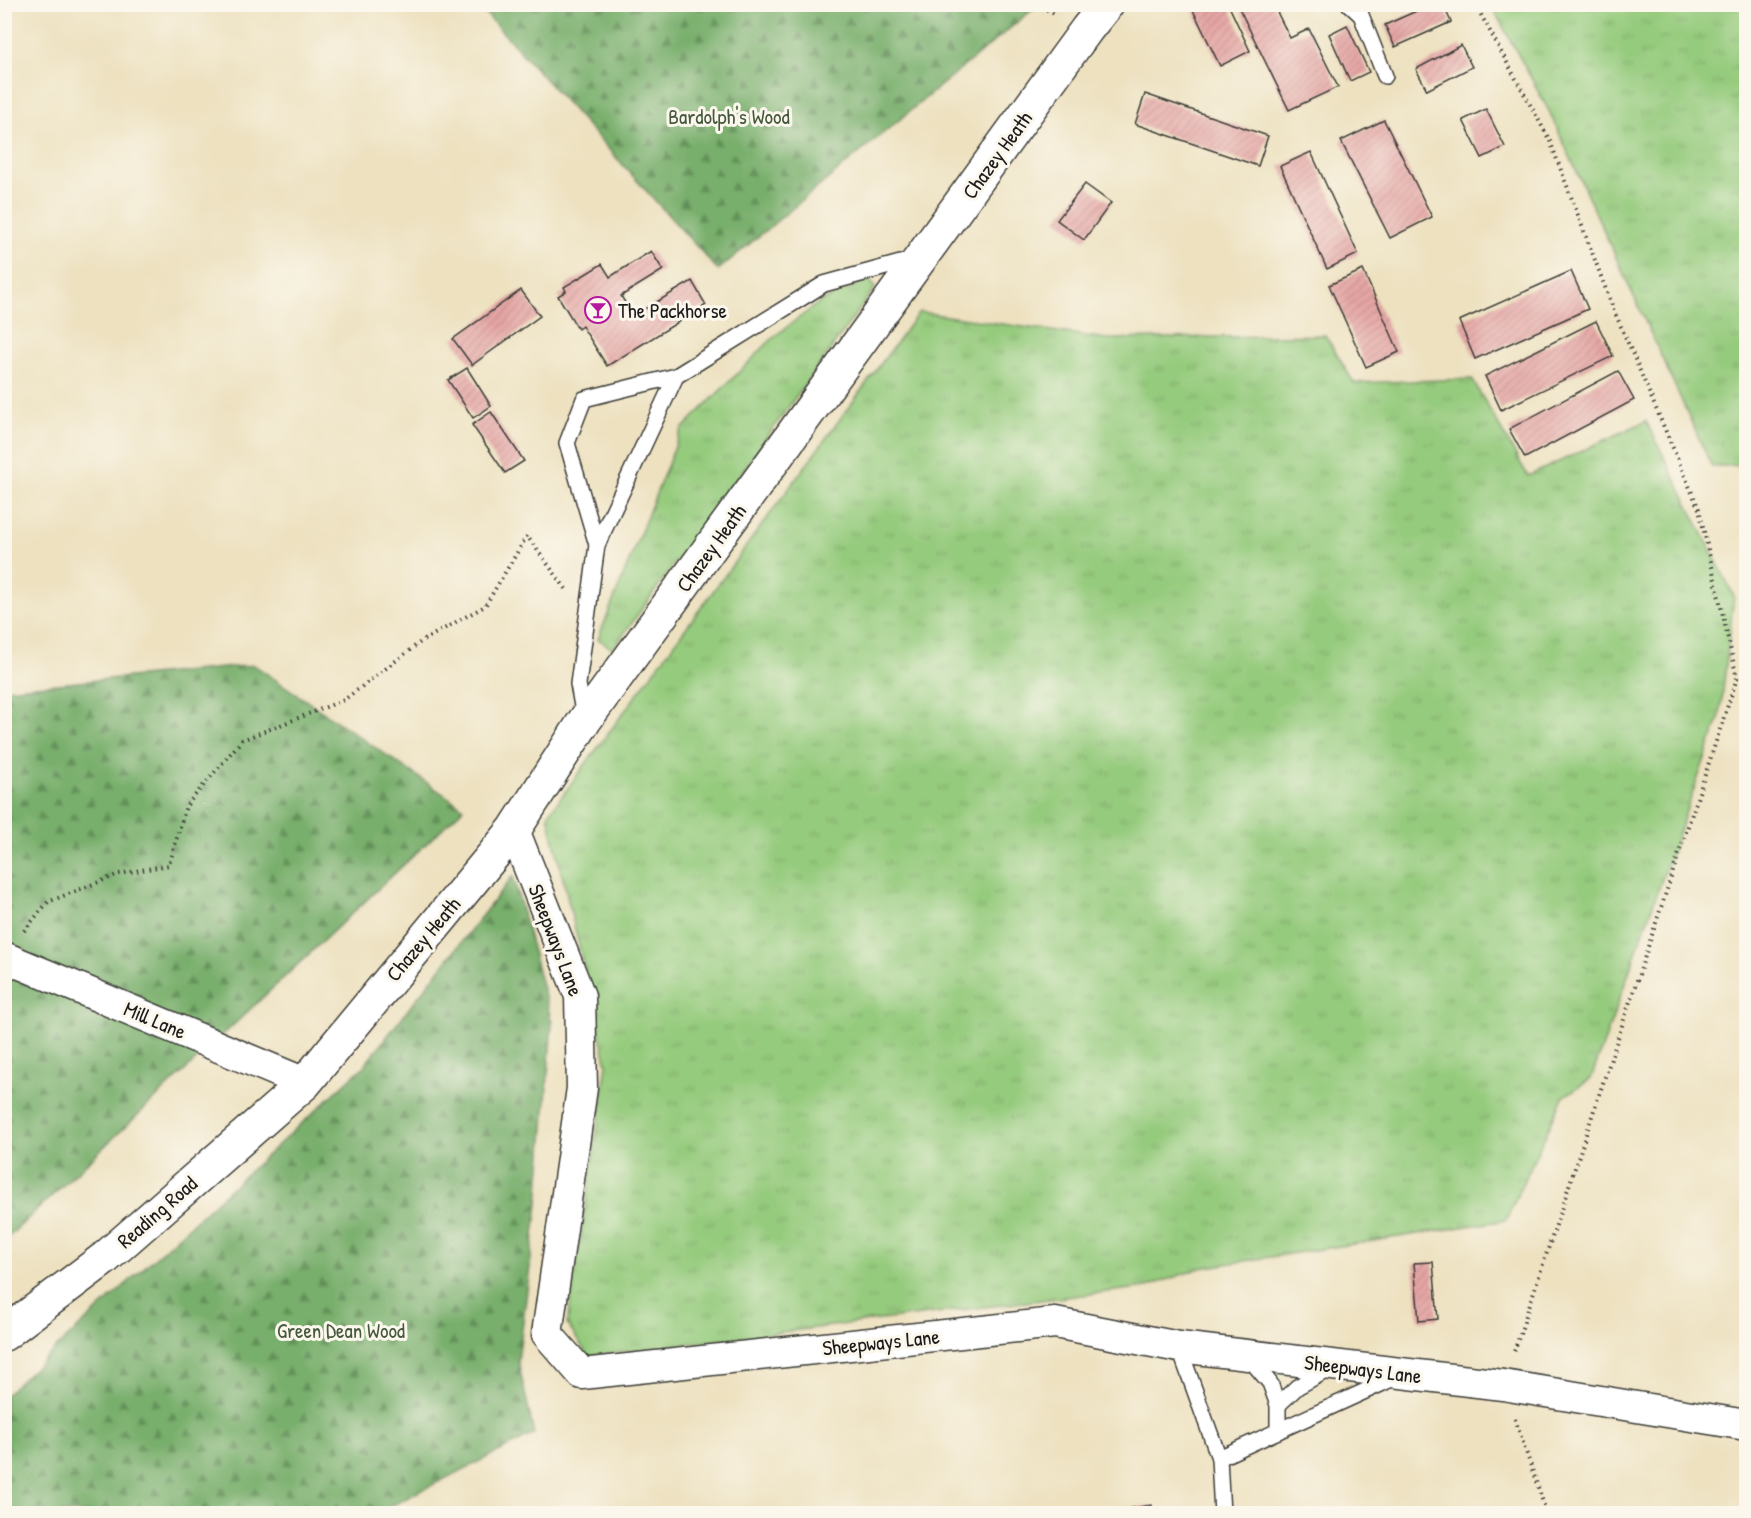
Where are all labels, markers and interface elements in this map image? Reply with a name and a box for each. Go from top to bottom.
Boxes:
park label: Bardolph's Wood [668,102,790,131]
street label: Chazey Heath [955,105,1039,205]
bar icon: The Packhorse [583,295,613,325]
place label: The Packhorse [618,296,727,325]
street label: Chazey Heath [669,498,753,598]
street label: Sheepways Lane [521,880,591,1000]
street label: Chazey Heath [379,890,467,987]
street label: Mill Lane [119,994,191,1046]
street label: Reading Road [111,1169,203,1255]
park label: Green Dean Wood [277,1316,405,1345]
street label: Sheepways Lane [821,1321,941,1363]
street label: Sheepways Lane [1303,1347,1423,1391]

